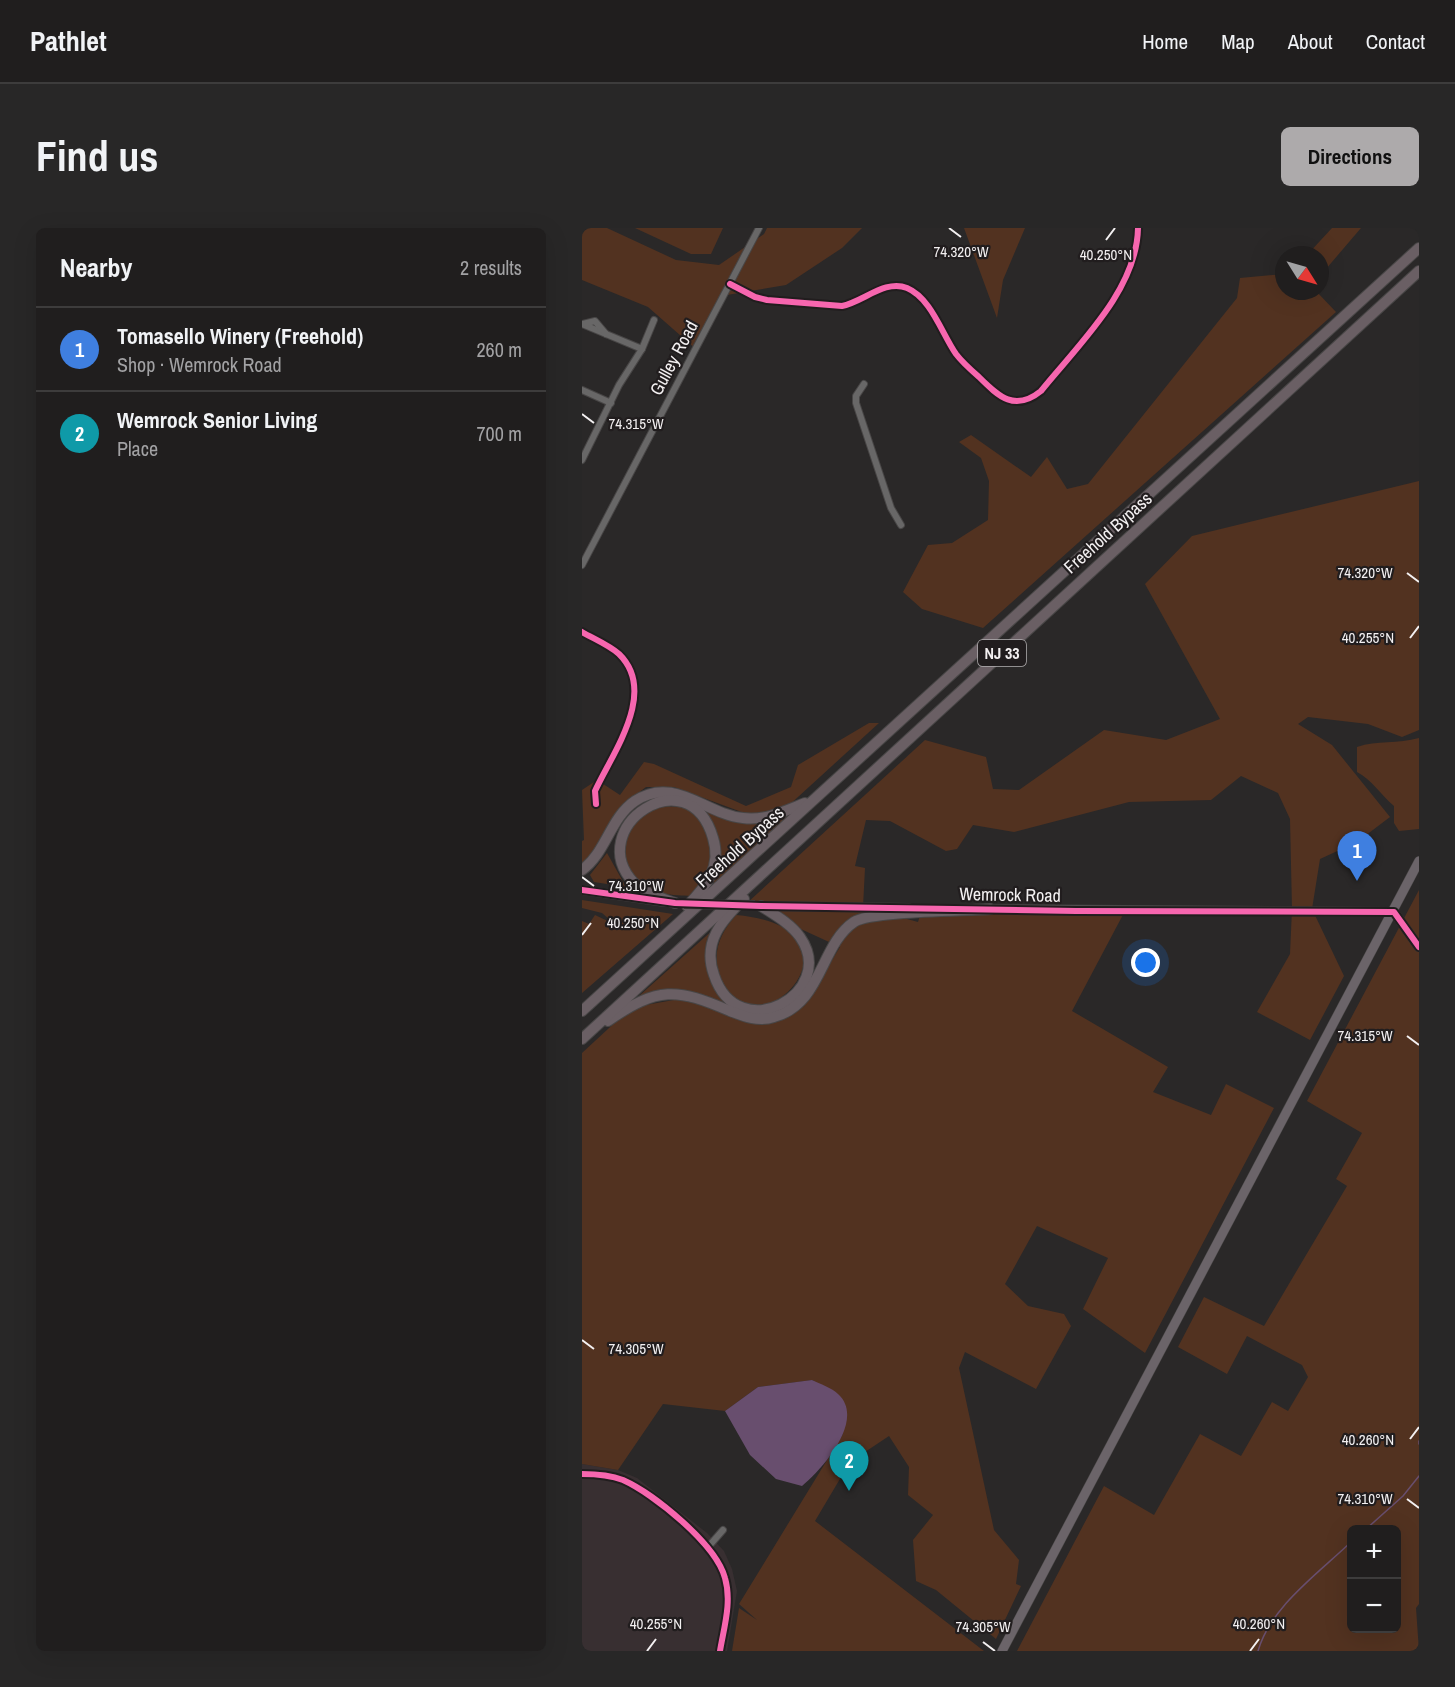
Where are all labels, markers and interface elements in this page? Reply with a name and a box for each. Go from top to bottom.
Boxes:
text: Pathlet [30,22,107,60]
text: Home [1142,27,1188,56]
text: Map [1221,27,1255,56]
text: About [1288,27,1333,56]
text: Contact [1366,27,1425,56]
button: Directions [1281,127,1419,186]
text: Find us [36,128,158,184]
text: 74.320°W [933,241,989,262]
text: 40.250°N [1080,244,1132,265]
north arrow [1275,246,1329,300]
text: Nearby [60,250,132,285]
text: 2 results [460,254,522,281]
street label: Gulley Road [643,316,704,399]
text: Tomasello Winery (Freehold) [117,321,363,351]
text: 1 [75,336,84,363]
text: 260 m [476,336,522,363]
text: Shop · Wemrock Road [117,351,282,378]
text: Wemrock Senior Living [117,405,317,435]
text: 74.315°W [608,413,664,434]
text: 2 [75,420,84,447]
text: 700 m [476,420,522,447]
text: Place [117,435,158,462]
street label: Freehold Bypass [1058,486,1157,579]
text: 74.320°W [1337,562,1393,583]
text: 40.255°N [1342,627,1394,648]
road number: NJ 33 [978,640,1026,666]
street label: Freehold Bypass [690,800,789,893]
pin: 1 [1338,832,1376,881]
text: 74.310°W [608,875,664,896]
street label: Wemrock Road [959,881,1061,908]
text: 40.250°N [607,912,659,933]
your location [1131,948,1160,977]
text: 74.315°W [1337,1025,1393,1046]
text: 74.305°W [608,1338,664,1359]
text: 40.260°N [1342,1429,1394,1450]
pin: 2 [830,1442,868,1491]
text: 74.310°W [1337,1488,1393,1509]
map controls [1347,1525,1401,1633]
button: + [1347,1525,1401,1579]
button: − [1347,1579,1401,1633]
text: 40.255°N [630,1613,682,1634]
text: 40.260°N [1233,1613,1285,1634]
text: 74.305°W [955,1616,1011,1637]

